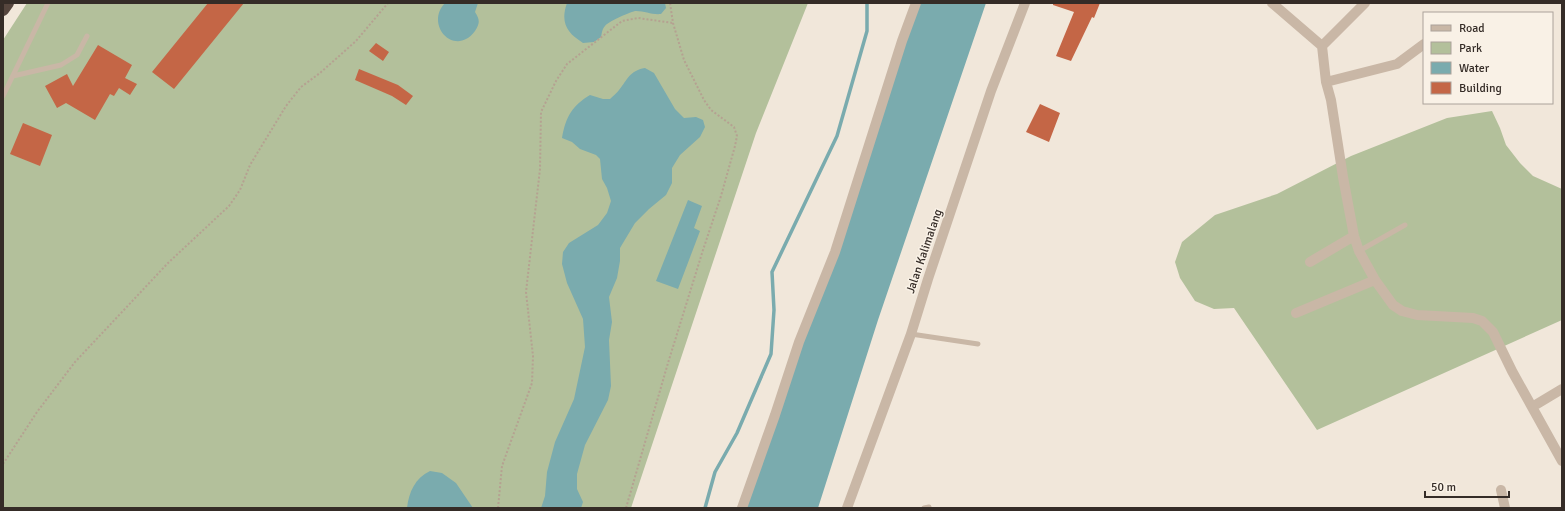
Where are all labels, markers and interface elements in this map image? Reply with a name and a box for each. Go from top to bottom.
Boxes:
legend [1423,12,1553,104]
text: Road [1459,21,1485,36]
text: Park [1459,41,1482,56]
text: Water [1459,61,1490,76]
text: Building [1459,81,1502,96]
street label: Jalan Kalimalang [903,207,946,295]
scale bar [1425,473,1509,499]
text: 50 m [1431,480,1456,495]

